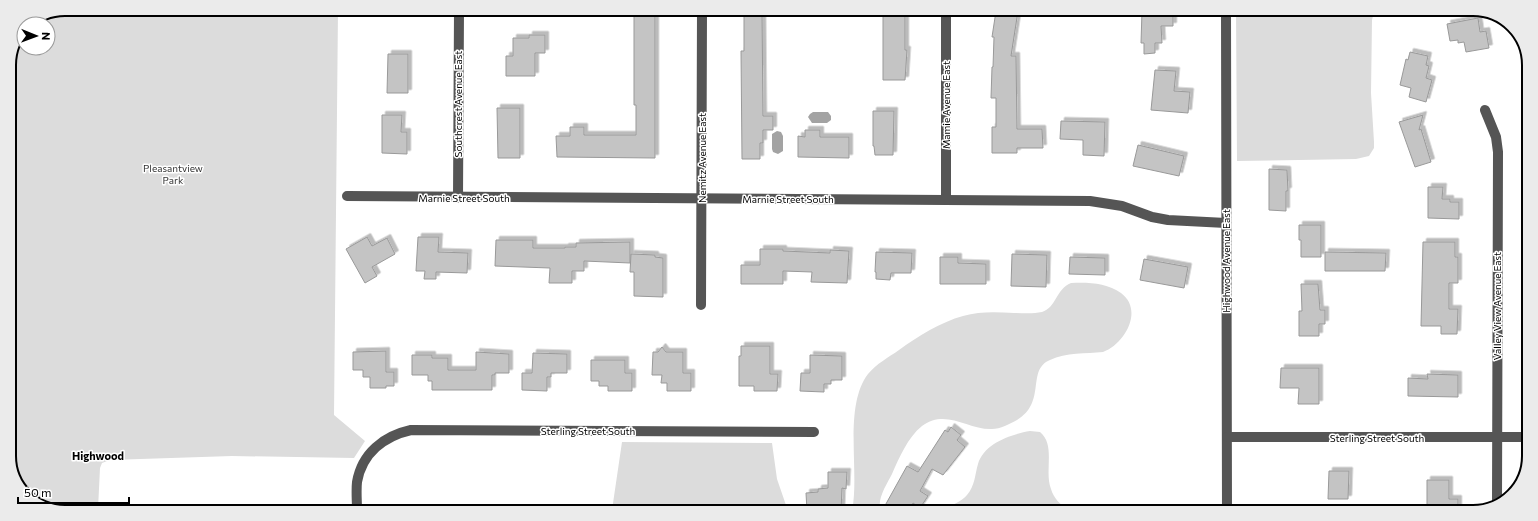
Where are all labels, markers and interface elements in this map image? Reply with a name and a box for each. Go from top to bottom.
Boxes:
north arrow [16,16,56,56]
text: N [40,32,53,40]
street label: Southcrest Avenue East [452,51,464,157]
street label: Mamie Avenue East [940,61,952,149]
street label: Nemitz Avenue East [696,113,708,203]
park label: Pleasantview Park [143,162,203,186]
street label: Marnie Street South [418,192,510,204]
street label: Marnie Street South [742,193,834,205]
street label: Highwood Avenue East [1220,209,1232,313]
street label: Valley View Avenue East [1491,252,1503,360]
street label: Sterling Street South [541,425,635,437]
street label: Sterling Street South [1330,432,1424,444]
district label: Highwood [72,449,124,462]
scale bar [18,479,129,505]
text: 50 m [24,485,52,499]

